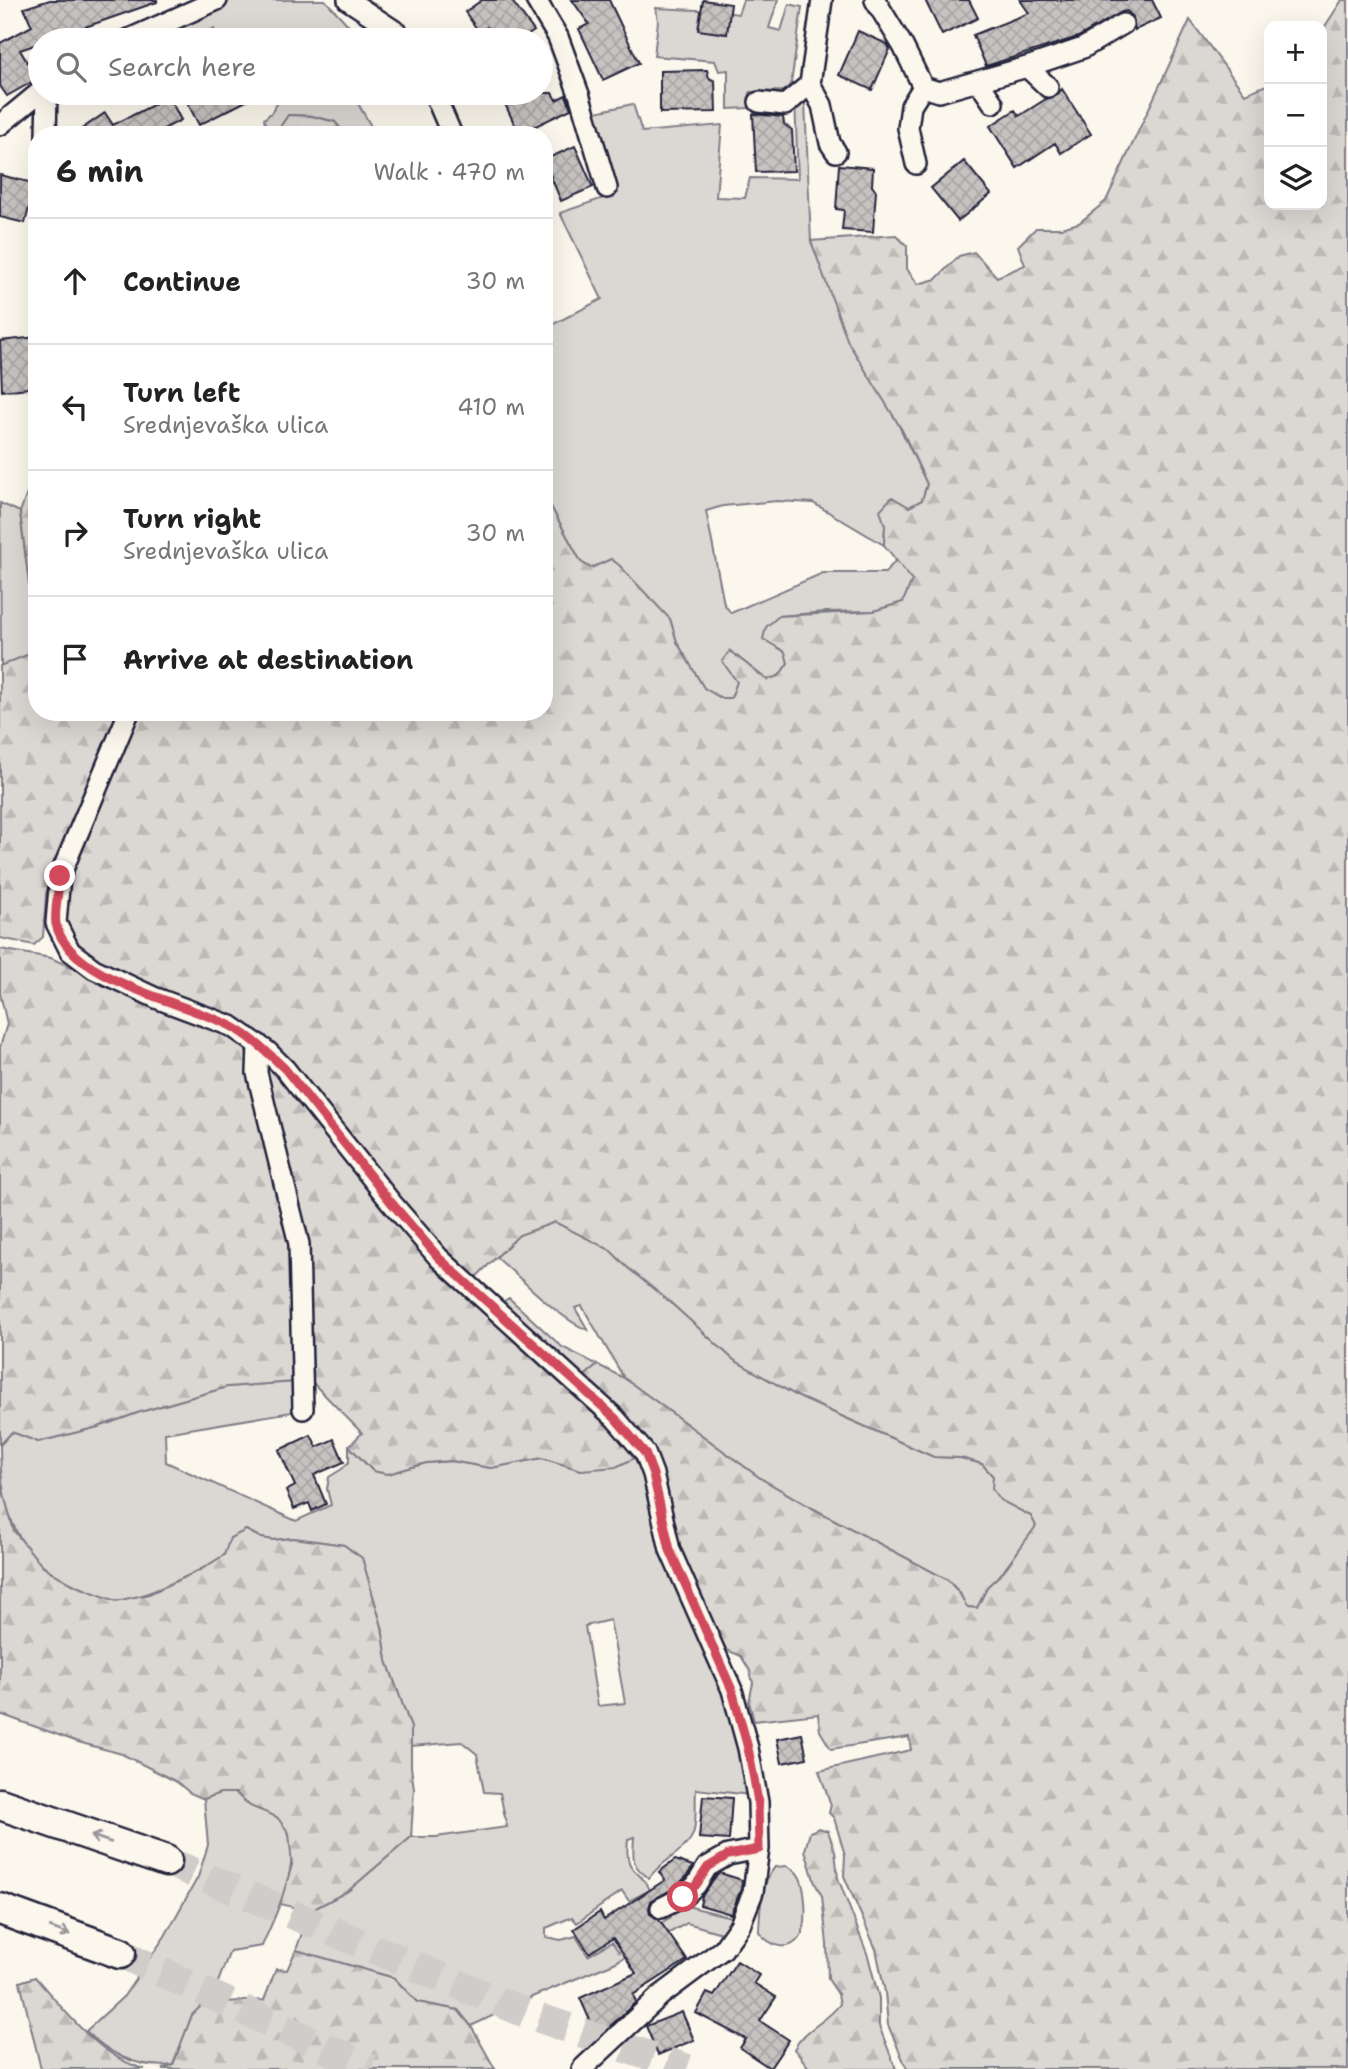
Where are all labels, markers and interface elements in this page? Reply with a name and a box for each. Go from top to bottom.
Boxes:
map controls [1264,21,1327,210]
button: + [1264,21,1327,84]
search box [28,28,553,105]
icon: search [52,48,90,86]
text: Search here [108,49,257,84]
button: − [1264,84,1327,147]
button: layers [1264,147,1327,210]
text: 6 min [56,151,143,192]
text: Walk · 470 m [373,157,525,187]
icon: ahead [56,262,94,300]
text: Continue [123,264,241,299]
text: 30 m [466,266,525,296]
text: Turn left [123,375,240,410]
icon: left [56,388,94,426]
text: 410 m [457,392,525,422]
text: Srednjevaška ulica [123,410,328,440]
text: Turn right [123,501,261,536]
icon: right [56,514,94,552]
text: 30 m [466,518,525,548]
text: Srednjevaška ulica [123,536,328,566]
icon: arrive [56,640,94,678]
text: Arrive at destination [123,642,413,677]
route end [44,860,75,891]
one-way arrow [91,1832,113,1844]
route start [667,1881,698,1912]
one-way arrow [49,1926,71,1939]

